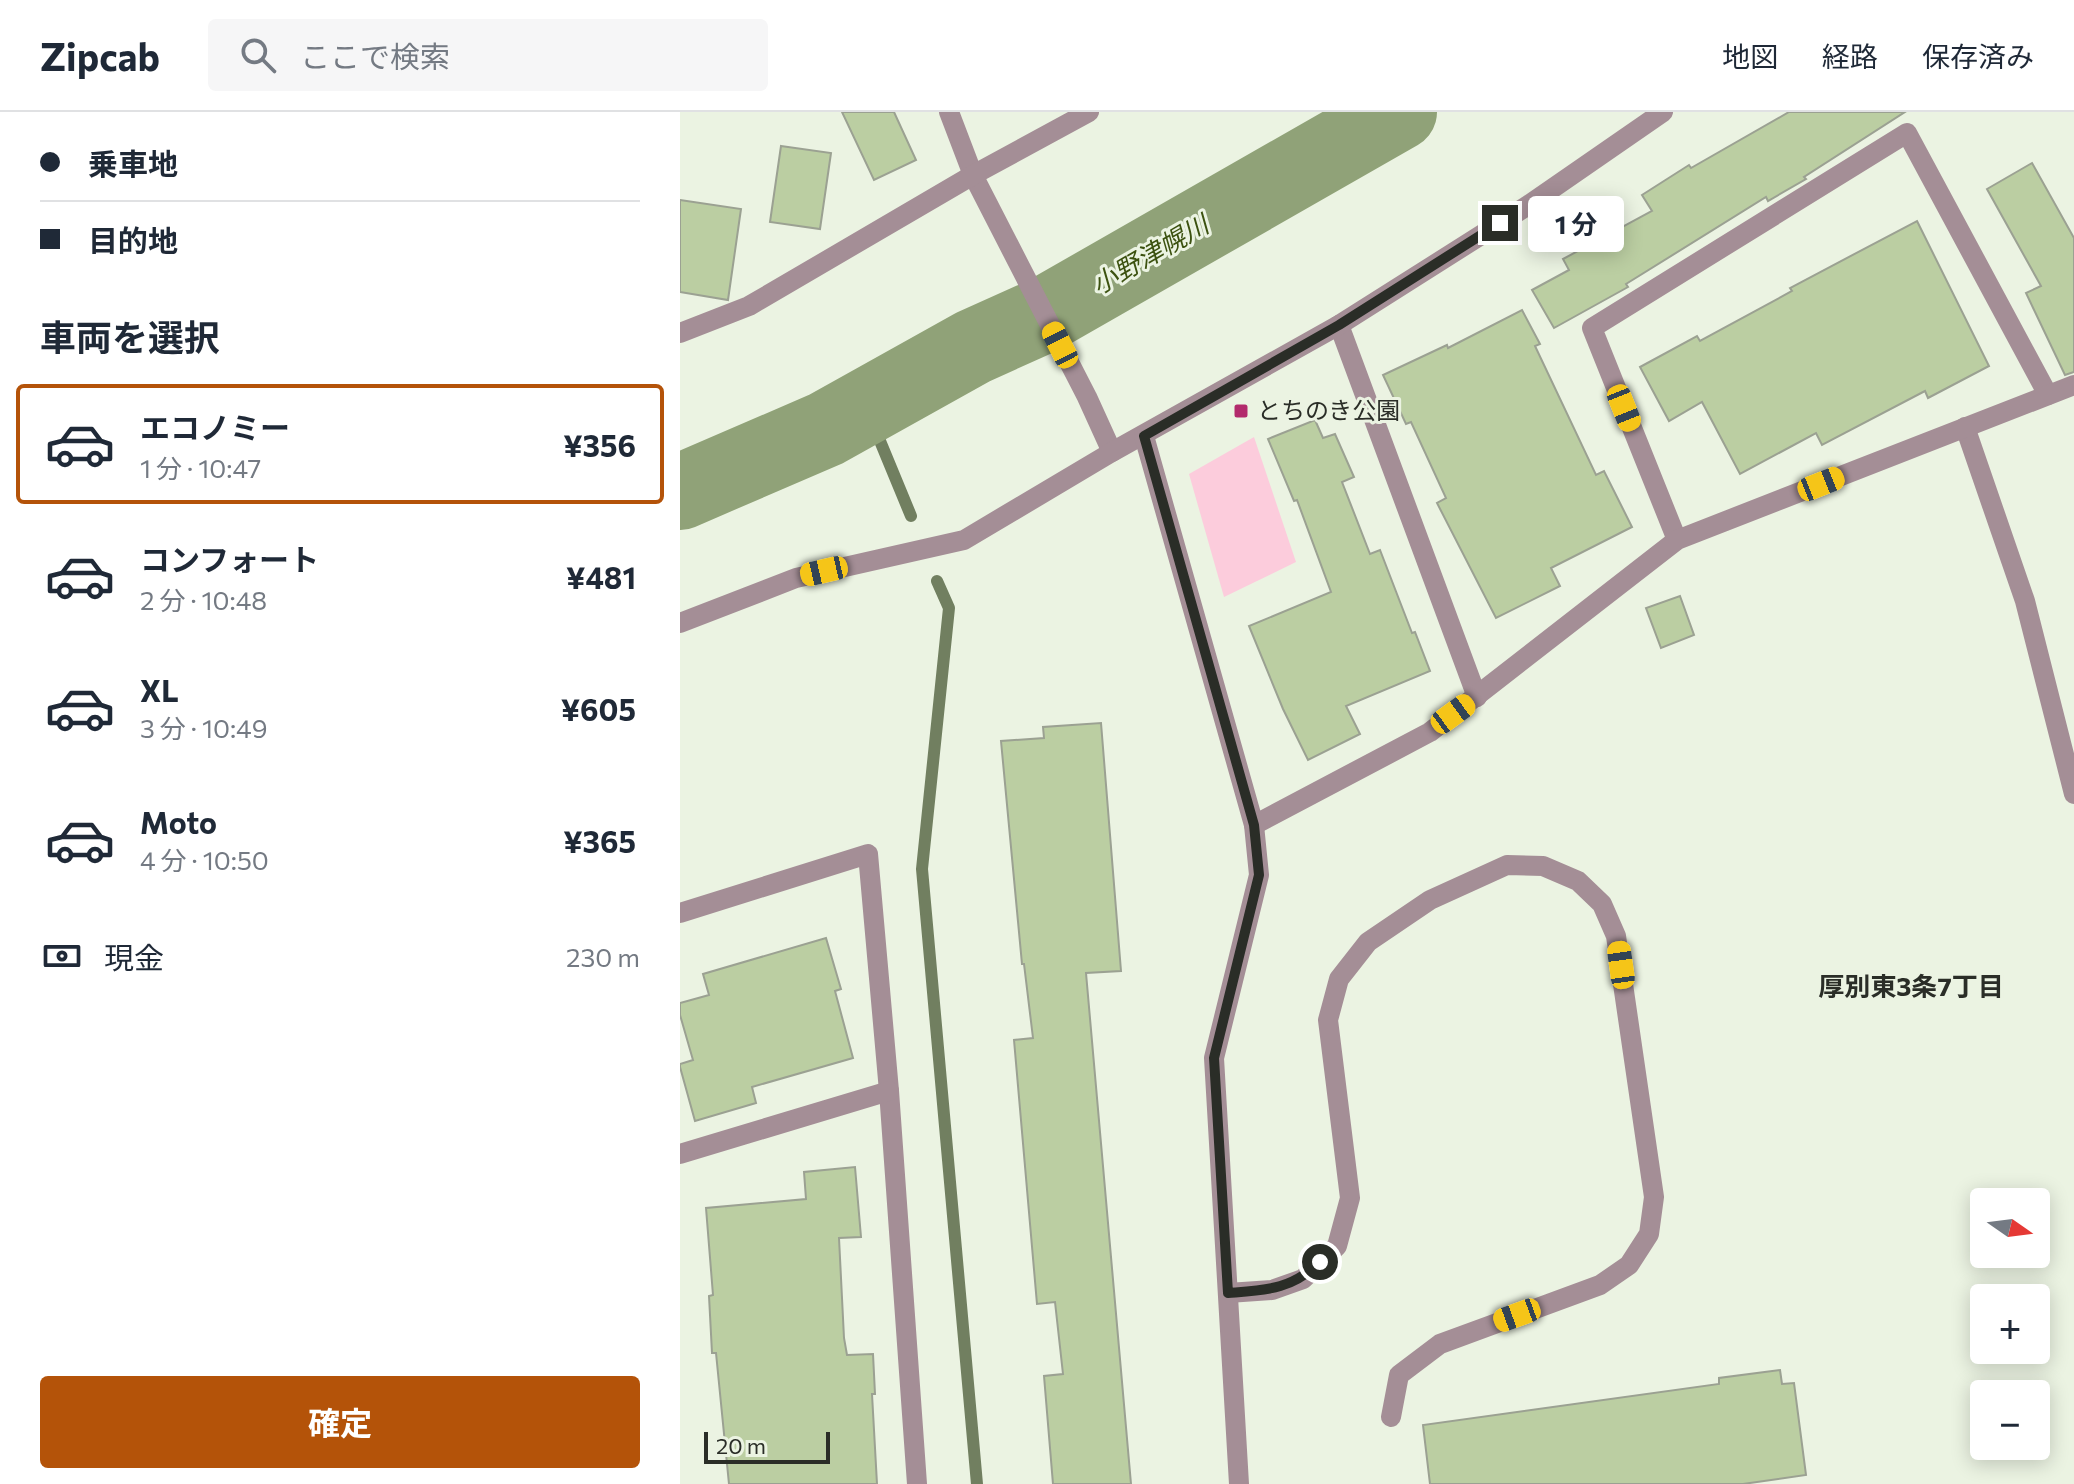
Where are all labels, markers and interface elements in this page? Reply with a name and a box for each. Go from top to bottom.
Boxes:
search box [208,19,768,91]
text: Zipcab [40,32,160,79]
icon: search [236,33,280,77]
text: ここで検索 [300,37,450,74]
text: 地図 [1722,39,1778,73]
text: 経路 [1822,39,1878,73]
text: 保存済み [1922,39,2034,73]
text: 乗車地 [88,144,178,181]
callout: 1 分 [1528,195,1624,251]
route end [1482,205,1518,241]
water label: 小野津幌川 [1085,206,1216,300]
text: 1 分 [1555,208,1597,239]
text: 目的地 [88,221,178,258]
text: 車両を選択 [40,314,220,358]
car [1038,318,1082,372]
car [1604,381,1644,435]
place label: とちのき公園 [1257,395,1400,424]
marker: とちのき公園 [1232,402,1250,420]
icon: car [44,408,116,480]
text: エコノミー [140,408,290,445]
text: ¥356 [563,426,636,463]
text: 1 分 · 10:47 [140,452,261,483]
car [1794,464,1848,504]
icon: car [44,540,116,612]
text: コンフォート [140,540,319,577]
car [798,554,850,588]
text: ¥481 [566,558,636,595]
text: 2 分 · 10:48 [140,584,267,615]
text: XL [140,671,179,708]
icon: car [44,672,116,744]
text: ¥605 [561,690,636,727]
car [1427,690,1479,738]
text: 3 分 · 10:49 [140,712,268,743]
text: Moto [140,803,217,840]
icon: car [44,804,116,876]
text: ¥365 [563,822,636,859]
text: 4 分 · 10:50 [140,844,269,875]
icon: cash [40,934,84,978]
text: 現金 [104,938,164,975]
car [1606,940,1636,990]
text: 230 m [566,941,640,972]
district label: 厚別東3条7丁目 [1818,970,2004,1001]
north arrow [1970,1188,2050,1268]
map controls [1970,1188,2050,1460]
route start [1302,1244,1338,1280]
button: + [1970,1284,2050,1364]
car [1490,1296,1544,1334]
button: 確定 [40,1376,640,1468]
button: − [1970,1380,2050,1460]
scale bar [704,1428,830,1464]
text: 20 m [716,1432,766,1459]

